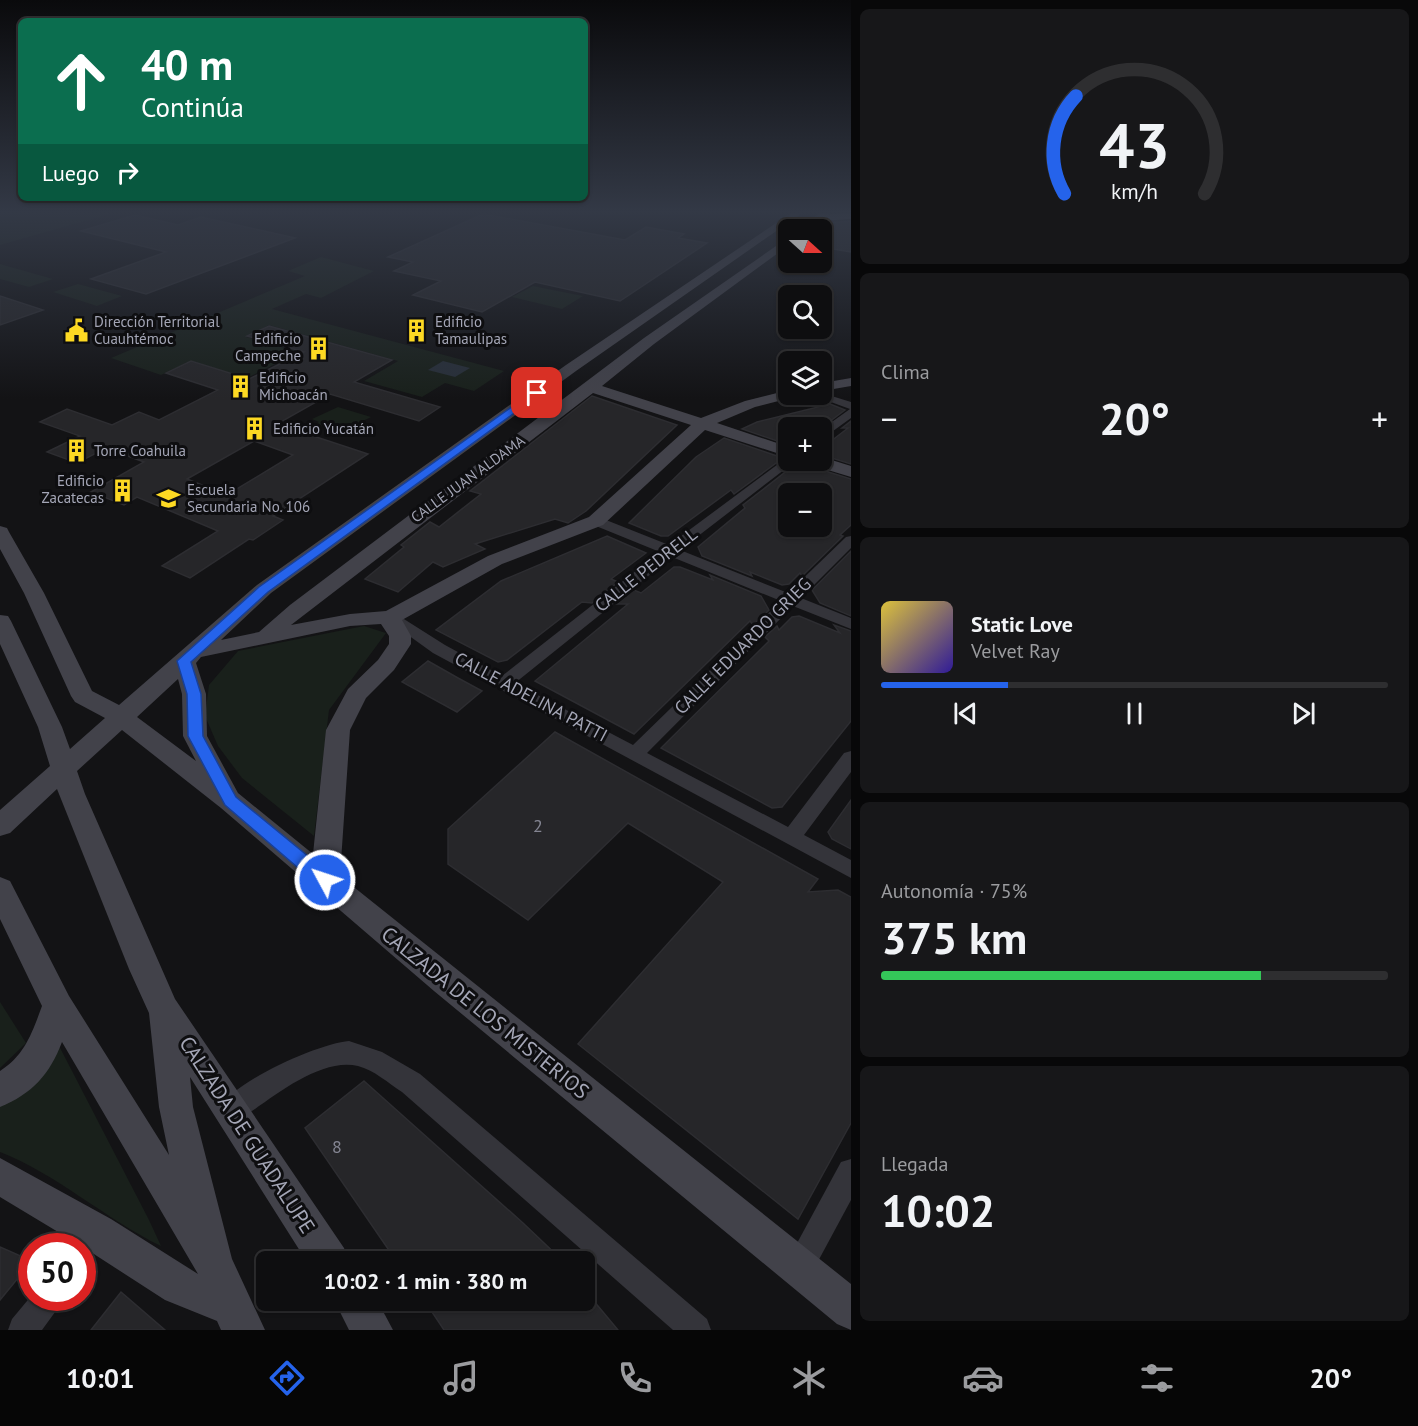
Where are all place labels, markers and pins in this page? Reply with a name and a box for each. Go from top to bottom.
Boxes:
place label: Dirección Territorial Cuauhtémoc [94,312,220,348]
place label: Edificio Tamaulipas [435,312,507,348]
public building icon: Dirección Territorial Cuauhtémoc [63,318,89,344]
building icon: Edificio Tamaulipas [404,318,430,344]
place label: Edificio Campeche [235,329,301,365]
building icon: Edificio Campeche [306,335,332,361]
pin [511,367,562,418]
place label: Edificio Michoacán [259,368,328,404]
building icon: Edificio Michoacán [228,374,254,400]
building icon: Edificio Yucatán [242,416,268,442]
place label: Edificio Yucatán [273,419,374,438]
building icon: Torre Coahuila [63,438,89,464]
place label: Torre Coahuila [94,441,186,460]
place label: Edificio Zacatecas [42,471,104,507]
building icon: Edificio Zacatecas [109,477,135,503]
place label: Escuela Secundaria No. 106 [187,480,310,516]
school or university icon: Escuela Secundaria No. 106 [156,486,182,512]

